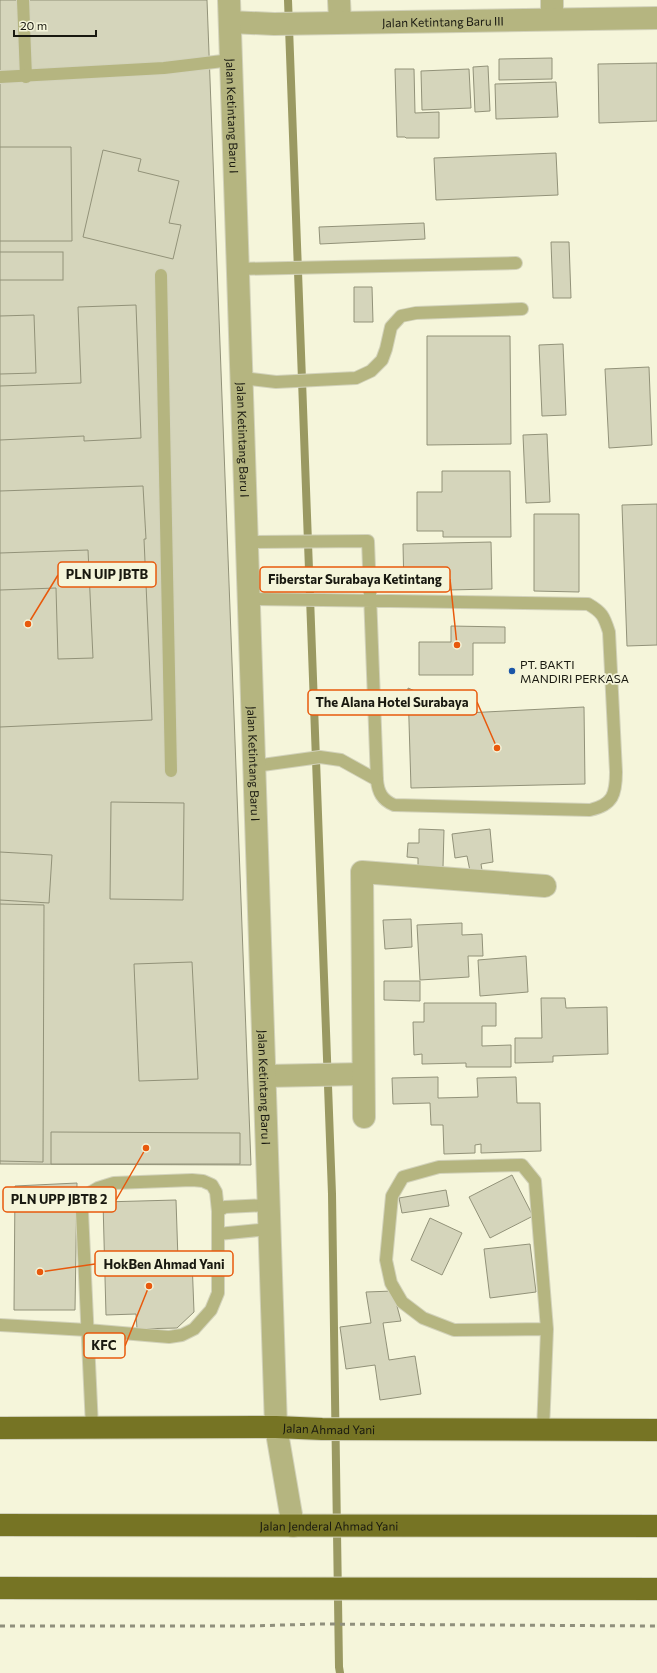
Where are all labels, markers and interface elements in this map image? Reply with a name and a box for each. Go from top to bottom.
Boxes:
scale bar [14,12,96,38]
street label: Jalan Ketintang Baru III [382,13,504,30]
text: 20 m [20,18,47,32]
street label: Jalan Ketintang Baru I [223,58,242,174]
street label: Jalan Ketintang Baru I [234,382,252,498]
callout: PLN UIP JBTB [58,562,156,587]
text: PLN UIP JBTB [66,566,149,582]
callout: Fiberstar Surabaya Ketintang [260,567,450,592]
text: Fiberstar Surabaya Ketintang [268,571,442,587]
place label: PT. BAKTI MANDIRI PERKASA [520,657,629,685]
marker: PT. BAKTI MANDIRI PERKASA [507,666,517,676]
callout: The Alana Hotel Surabaya [308,690,477,715]
text: The Alana Hotel Surabaya [315,694,469,710]
street label: Jalan Ketintang Baru I [244,706,263,821]
street label: Jalan Ketintang Baru I [255,1030,274,1145]
callout: PLN UPP JBTB 2 [3,1187,116,1212]
text: PLN UPP JBTB 2 [11,1191,107,1207]
callout: HokBen Ahmad Yani [95,1251,233,1276]
text: HokBen Ahmad Yani [103,1256,225,1272]
callout: KFC [84,1333,125,1358]
text: KFC [91,1337,117,1353]
street label: Jalan Ahmad Yani [282,1420,375,1436]
street label: Jalan Jenderal Ahmad Yani [260,1518,398,1533]

